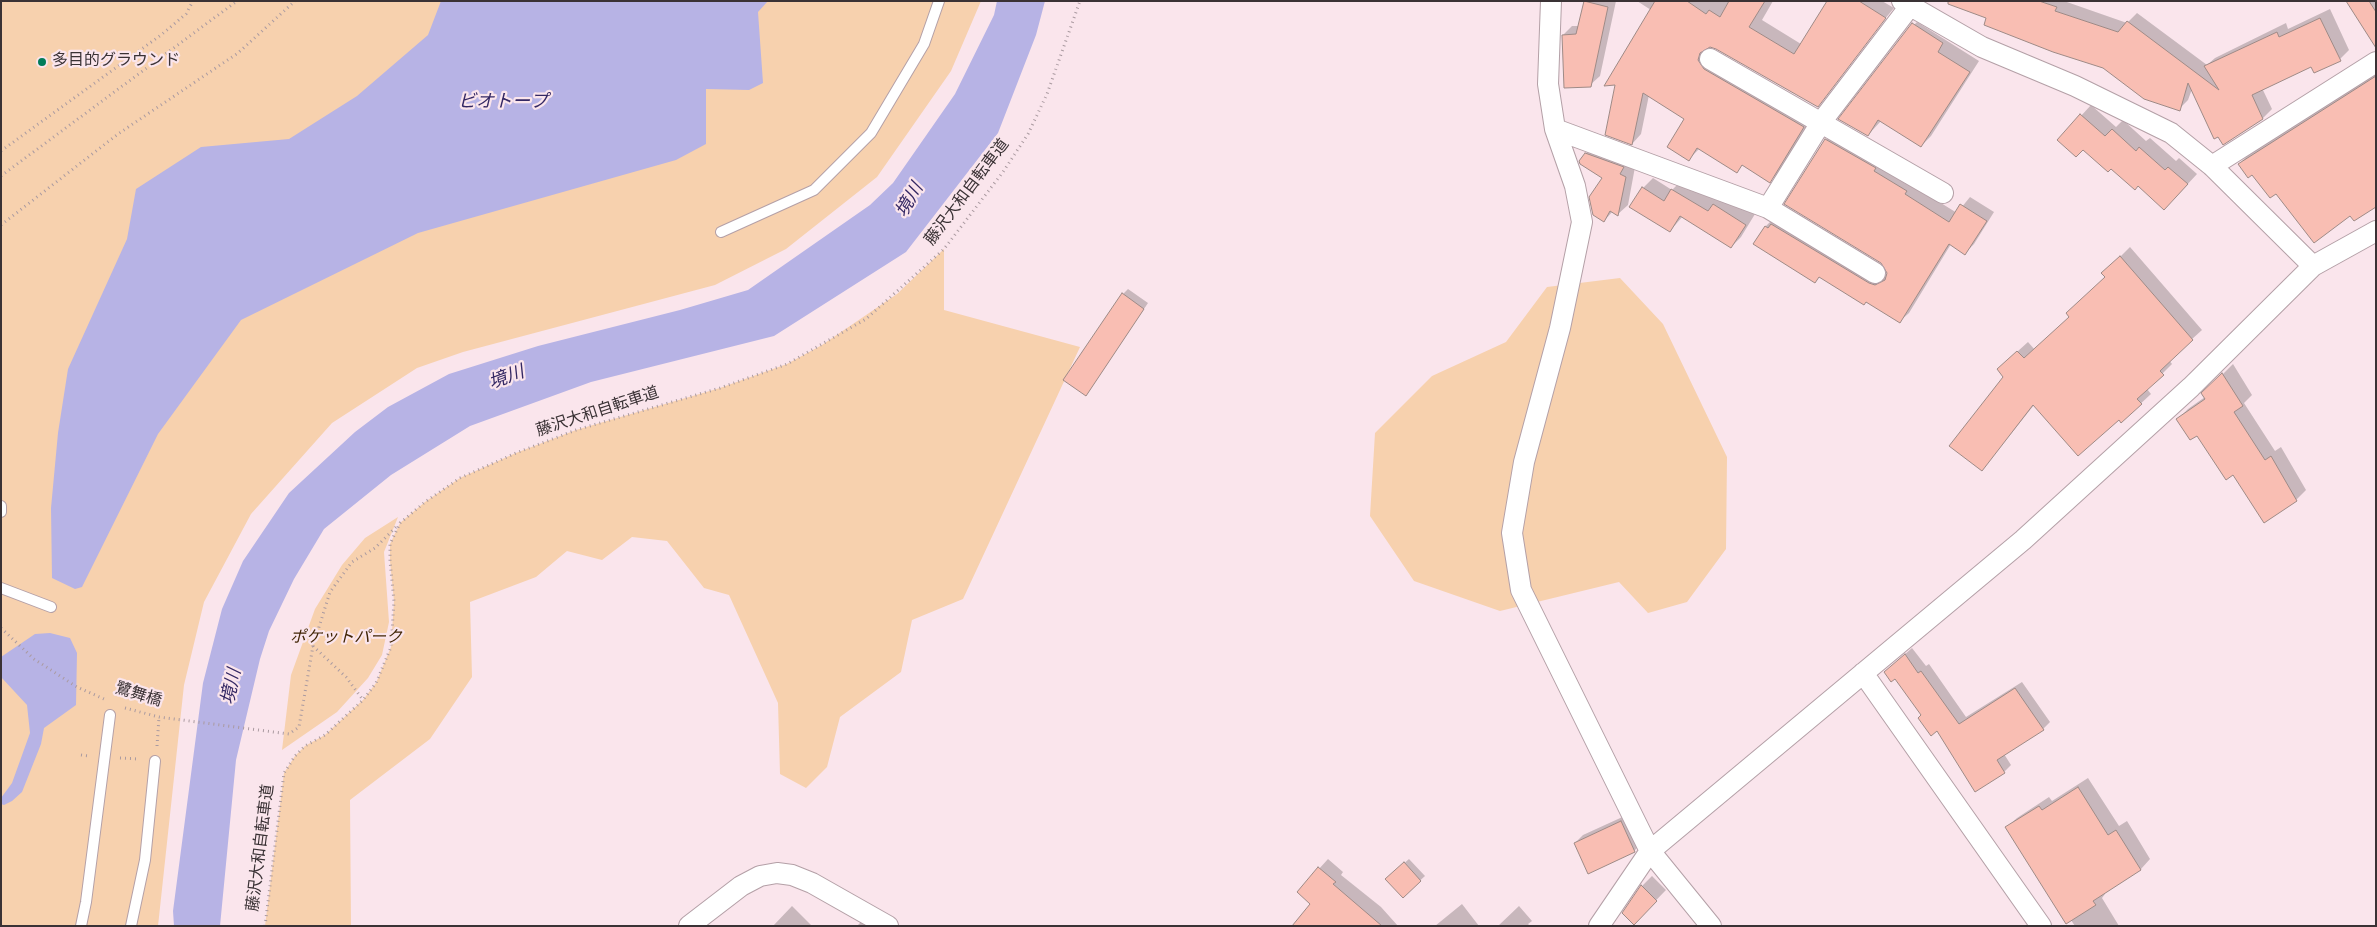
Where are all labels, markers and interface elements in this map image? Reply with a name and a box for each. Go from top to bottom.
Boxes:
place label: 多目的グラウンド [52,52,180,72]
marker: 多目的グラウンド [36,56,48,68]
water label: ビオトープ [458,92,548,114]
street label: 藤沢大和自転車道 [922,136,1014,250]
water label: 境川 [893,180,929,222]
water label: 境川 [486,363,528,395]
street label: 藤沢大和自転車道 [534,384,662,442]
park label: ポケットパーク [290,629,402,649]
water label: 境川 [219,667,247,707]
street label: 鷺舞橋 [112,680,164,712]
street label: 藤沢大和自転車道 [245,783,279,913]

